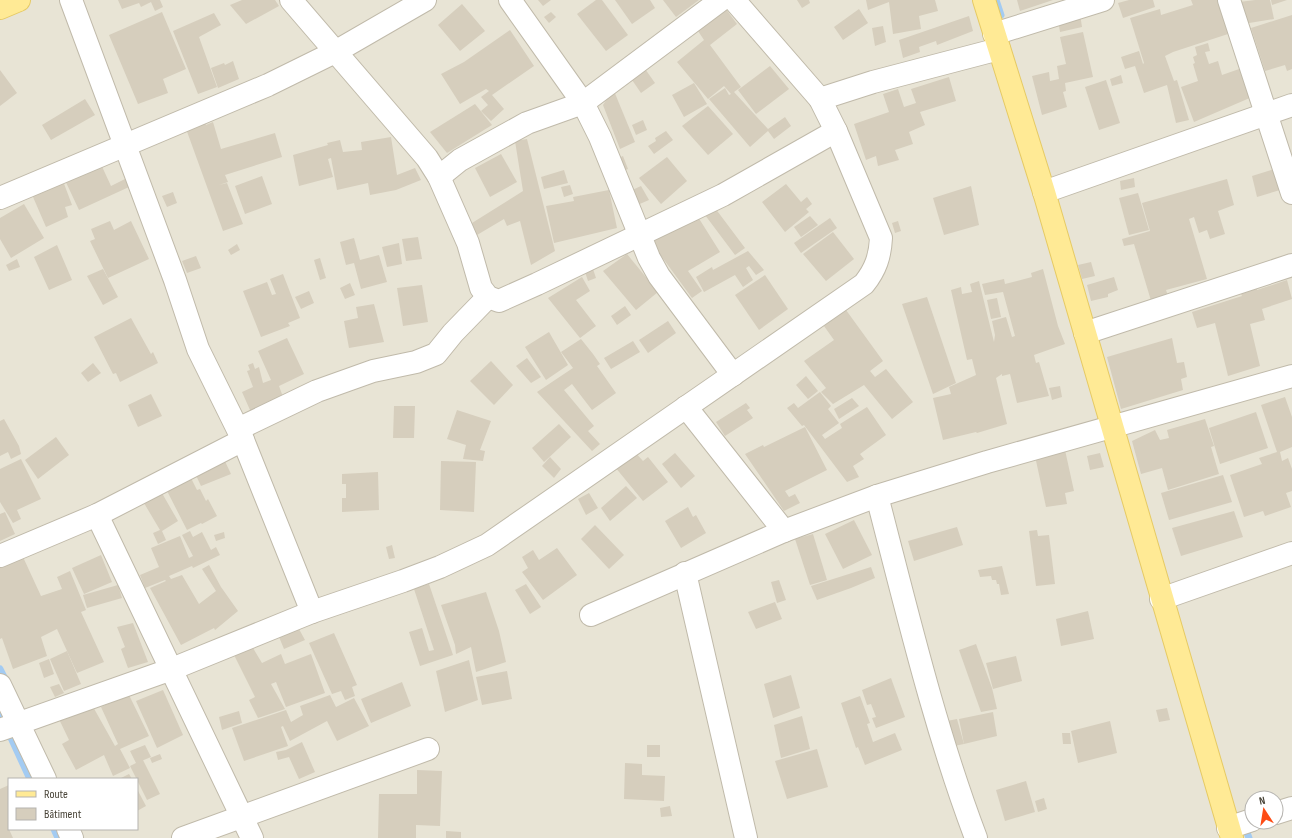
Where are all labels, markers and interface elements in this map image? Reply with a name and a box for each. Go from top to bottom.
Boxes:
legend [8,778,138,830]
text: Route [44,787,68,802]
north arrow [1244,790,1284,830]
text: N [1258,794,1266,808]
text: Bâtiment [44,807,82,822]

